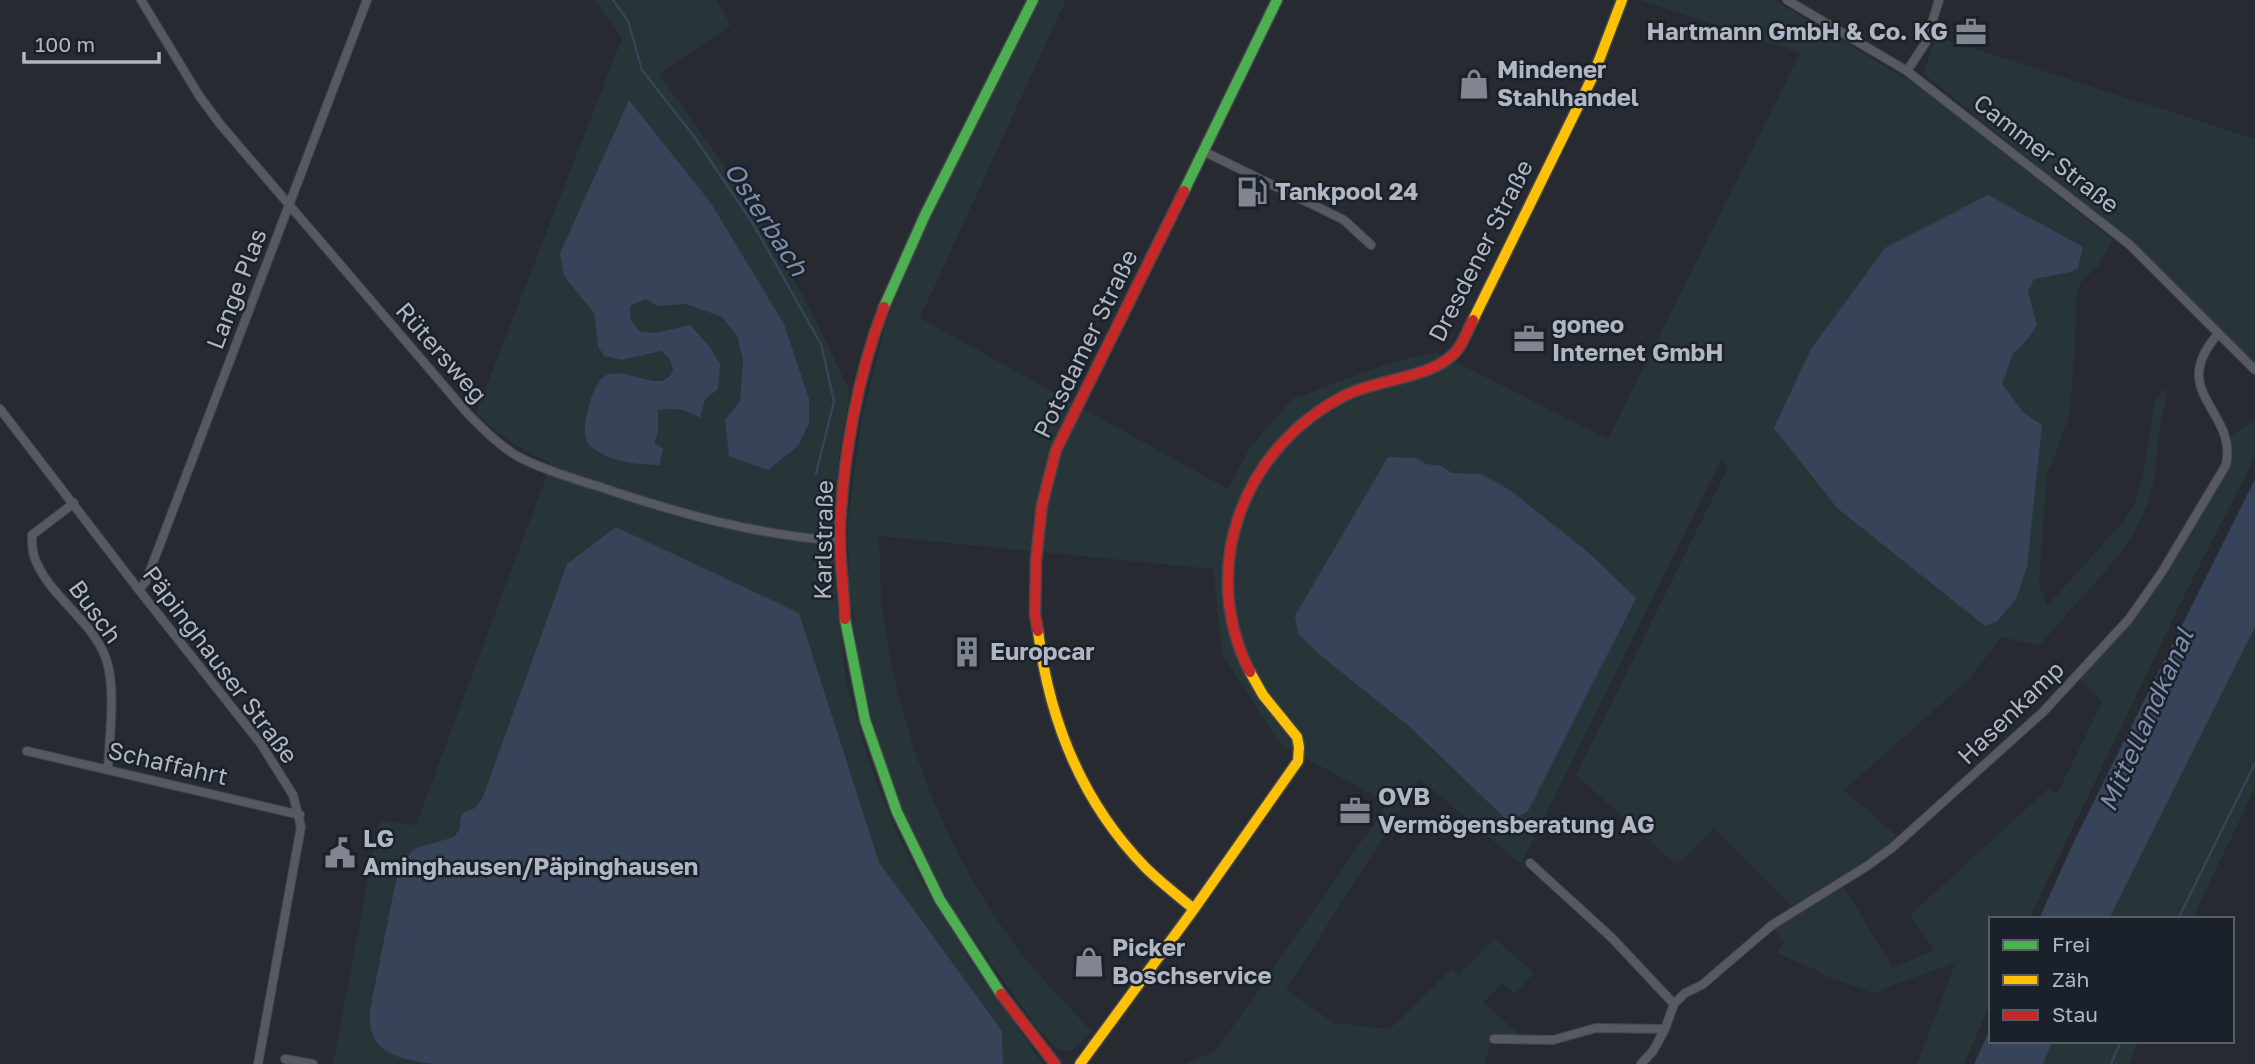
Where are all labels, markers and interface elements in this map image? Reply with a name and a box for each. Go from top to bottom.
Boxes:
office icon: Hartmann GmbH & Co. KG [1954,15,1988,49]
place label: Hartmann GmbH & Co. KG [1646,16,1948,45]
scale bar [24,21,159,65]
text: 100 m [35,31,95,57]
place label: Mindener Stahlhandel [1497,54,1639,111]
shop icon: Mindener Stahlhandel [1457,67,1491,101]
street label: Cammer Straße [1968,87,2125,219]
street label: Dresdener Straße [1421,155,1538,346]
water label: Osterbach [718,156,815,282]
fuel station icon: Tankpool 24 [1235,175,1269,209]
place label: Tankpool 24 [1275,176,1418,205]
street label: Lange Plas [199,224,272,353]
street label: Potsdamer Straße [1026,244,1143,442]
street label: Rütersweg [391,296,494,408]
place label: goneo Internet GmbH [1552,309,1724,366]
office icon: goneo Internet GmbH [1512,322,1546,356]
street label: Karlstraße [807,480,838,600]
street label: Päpinghauser Straße [138,560,305,768]
street label: Busch [64,574,129,648]
water label: Mittellandkanal [2091,622,2200,816]
building icon: Europcar [950,635,984,669]
place label: Europcar [990,636,1095,665]
street label: Hasenkamp [1951,654,2069,770]
street label: Schaffahrt [106,735,231,790]
place label: OVB Vermögensberatung AG [1378,781,1655,838]
office icon: OVB Vermögensberatung AG [1338,794,1372,828]
place label: LG Aminghausen/Päpinghausen [363,823,698,880]
public building icon: LG Aminghausen/Päpinghausen [323,836,357,870]
legend [1989,917,2234,1043]
text: Frei [2052,931,2090,957]
place label: Picker Boschservice [1112,932,1272,989]
shop icon: Picker Boschservice [1072,945,1106,979]
text: Zäh [2052,966,2089,992]
text: Stau [2052,1001,2098,1027]

